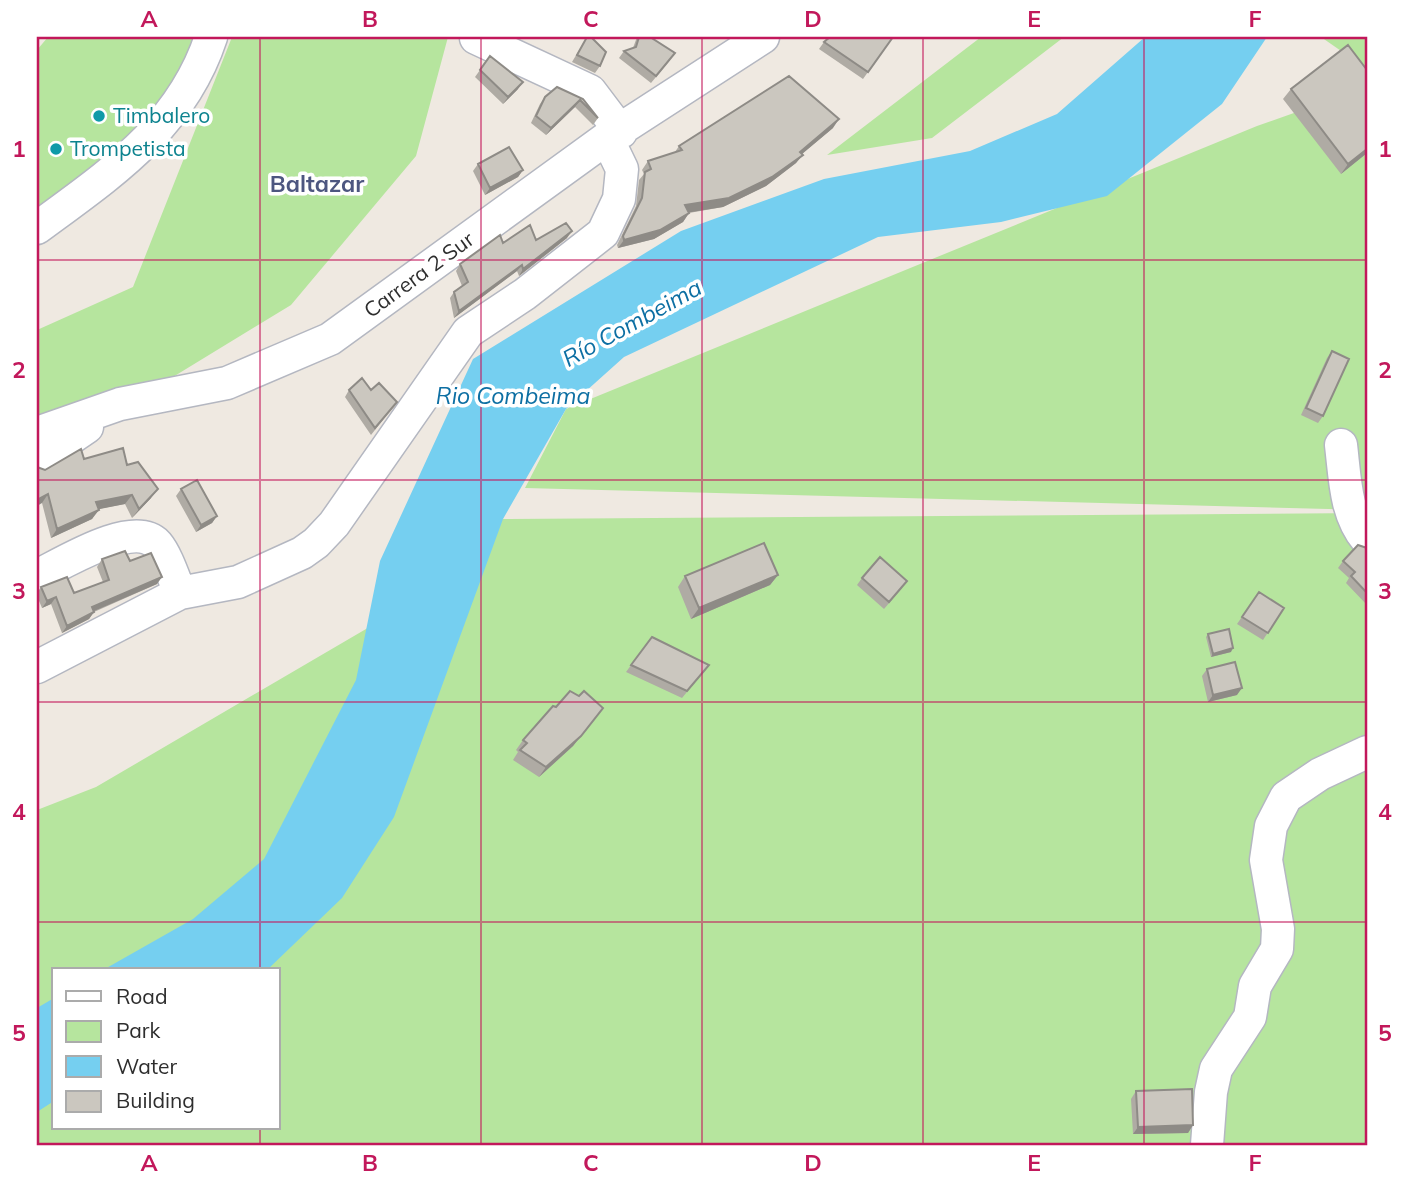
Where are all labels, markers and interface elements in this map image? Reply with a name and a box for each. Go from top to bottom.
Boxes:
text: A [140,4,158,33]
text: B [362,4,378,33]
text: C [583,4,599,33]
text: D [804,4,822,33]
text: E [1027,4,1041,33]
text: F [1248,4,1262,33]
place label: Timbalero [113,102,210,128]
marker: Timbalero [91,108,107,124]
text: 1 [12,134,26,163]
text: 1 [1378,134,1392,163]
place label: Trompetista [70,135,186,161]
marker: Trompetista [48,141,64,157]
district label: Baltazar [270,169,364,198]
street label: Carrera 2 Sur [358,225,479,323]
water label: Río Combeima [557,272,707,373]
text: 2 [12,355,26,384]
text: 2 [1378,355,1392,384]
water label: Rio Combeima [436,381,590,410]
text: 3 [12,576,26,605]
text: 3 [1378,576,1392,605]
text: 4 [12,797,26,826]
text: 4 [1378,797,1392,826]
legend [52,968,280,1130]
text: Road [116,983,167,1009]
text: Park [116,1017,160,1043]
text: 5 [12,1018,26,1047]
text: 5 [1378,1018,1392,1047]
text: Water [116,1053,177,1079]
text: Building [116,1087,195,1113]
text: A [140,1148,158,1177]
text: B [362,1148,378,1177]
text: C [583,1148,599,1177]
text: D [804,1148,822,1177]
text: E [1027,1148,1041,1177]
text: F [1248,1148,1262,1177]

